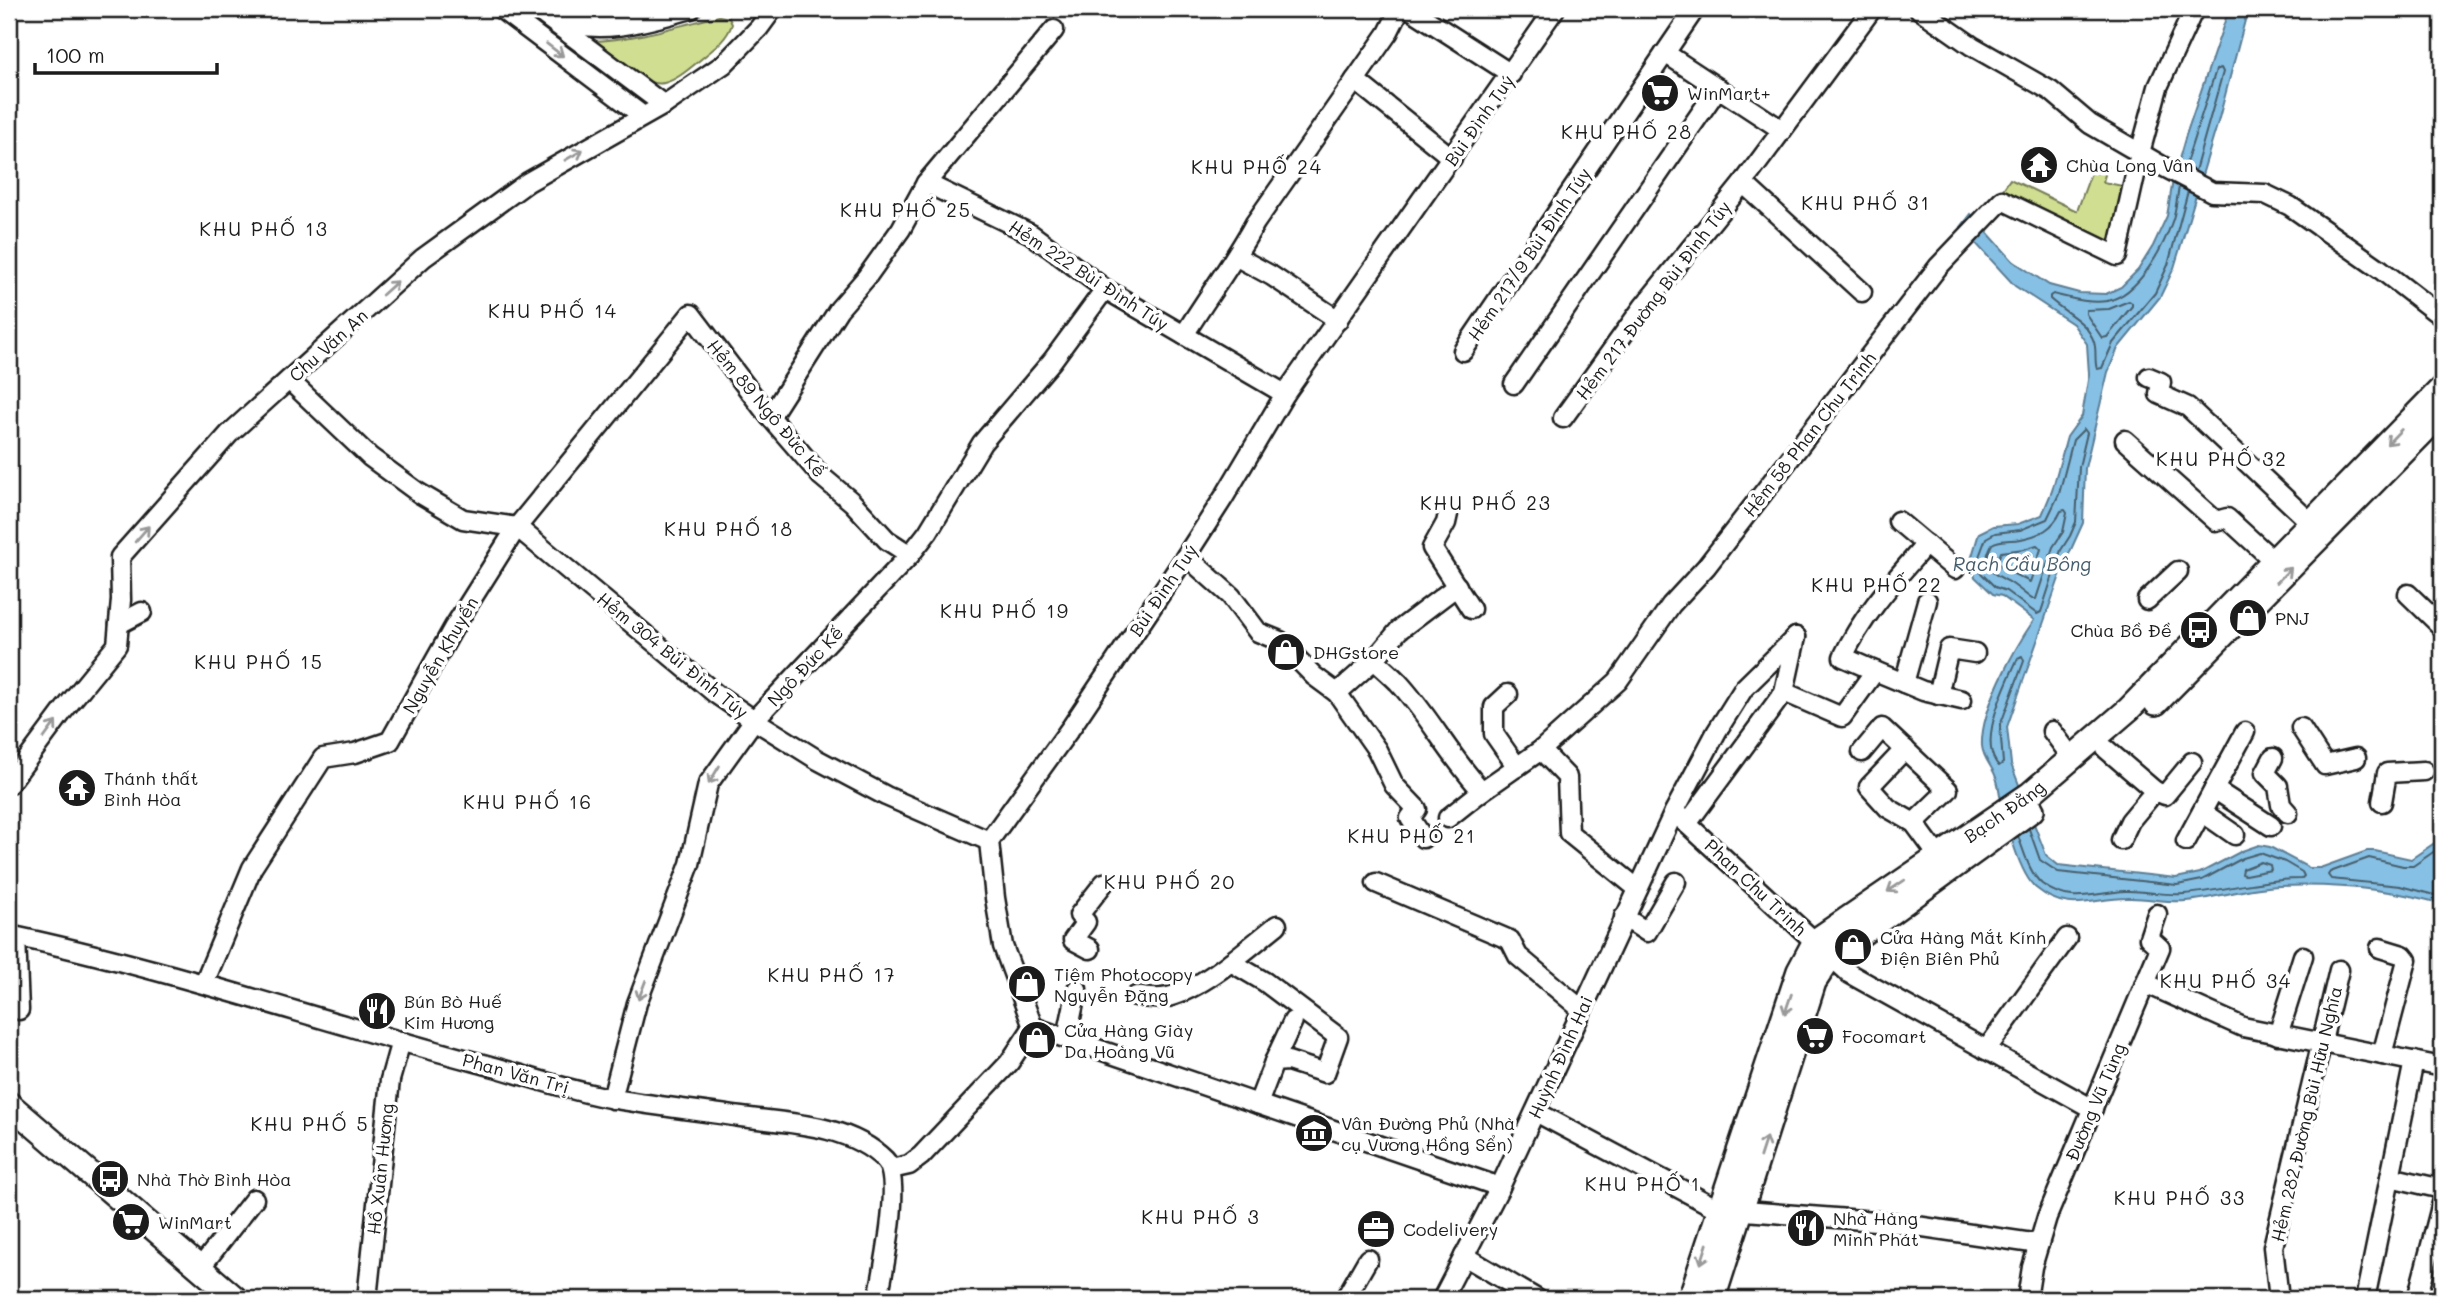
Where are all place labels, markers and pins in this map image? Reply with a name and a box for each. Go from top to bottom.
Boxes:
supermarket icon: WinMart+ [1639,72,1681,114]
place label: WinMart+ [1687,81,1771,105]
temple icon: Chùa Long Vân [2018,144,2060,186]
place label: Chùa Long Vân [2066,153,2193,177]
shop icon: PNJ [2227,597,2269,639]
place label: PNJ [2275,606,2309,630]
bus stop icon: Chùa Bồ Đề [2178,609,2220,651]
place label: Chùa Bồ Đề [2070,618,2172,642]
shop icon: DHGstore [1265,631,1307,673]
place label: DHGstore [1313,640,1399,664]
place label: Thánh thất Bình Hòa [104,766,198,811]
temple icon: Thánh thất Bình Hòa [56,767,98,809]
place label: Cửa Hàng Mắt Kính Điện Biên Phủ [1880,925,2046,970]
shop icon: Cửa Hàng Mắt Kính Điện Biên Phủ [1832,926,1874,968]
place label: Tiệm Photocopy Nguyễn Đặng [1054,962,1193,1007]
shop icon: Tiệm Photocopy Nguyễn Đặng [1006,963,1048,1005]
place label: Bún Bò Huế Kim Hương [404,989,502,1034]
restaurant icon: Bún Bò Huế Kim Hương [356,990,398,1032]
supermarket icon: Focomart [1794,1015,1836,1057]
place label: Cửa Hàng Giày Da Hoàng Vũ [1064,1018,1193,1063]
shop icon: Cửa Hàng Giày Da Hoàng Vũ [1016,1019,1058,1061]
place label: Focomart [1842,1024,1927,1048]
place label: Vân Đường Phủ (Nhà cụ Vương Hồng Sển) [1341,1111,1515,1156]
museum icon: Vân Đường Phủ (Nhà cụ Vương Hồng Sển) [1293,1112,1335,1154]
bus stop icon: Nhà Thờ Bình Hòa [89,1158,131,1200]
place label: Nhà Thờ Bình Hòa [137,1167,291,1191]
supermarket icon: WinMart [110,1201,152,1243]
place label: Nhà Hàng Minh Phát [1833,1206,1919,1251]
restaurant icon: Nhà Hàng Minh Phát [1785,1207,1827,1249]
office icon: Codelivery [1355,1208,1397,1250]
place label: WinMart [158,1210,232,1234]
place label: Codelivery [1403,1217,1498,1241]

